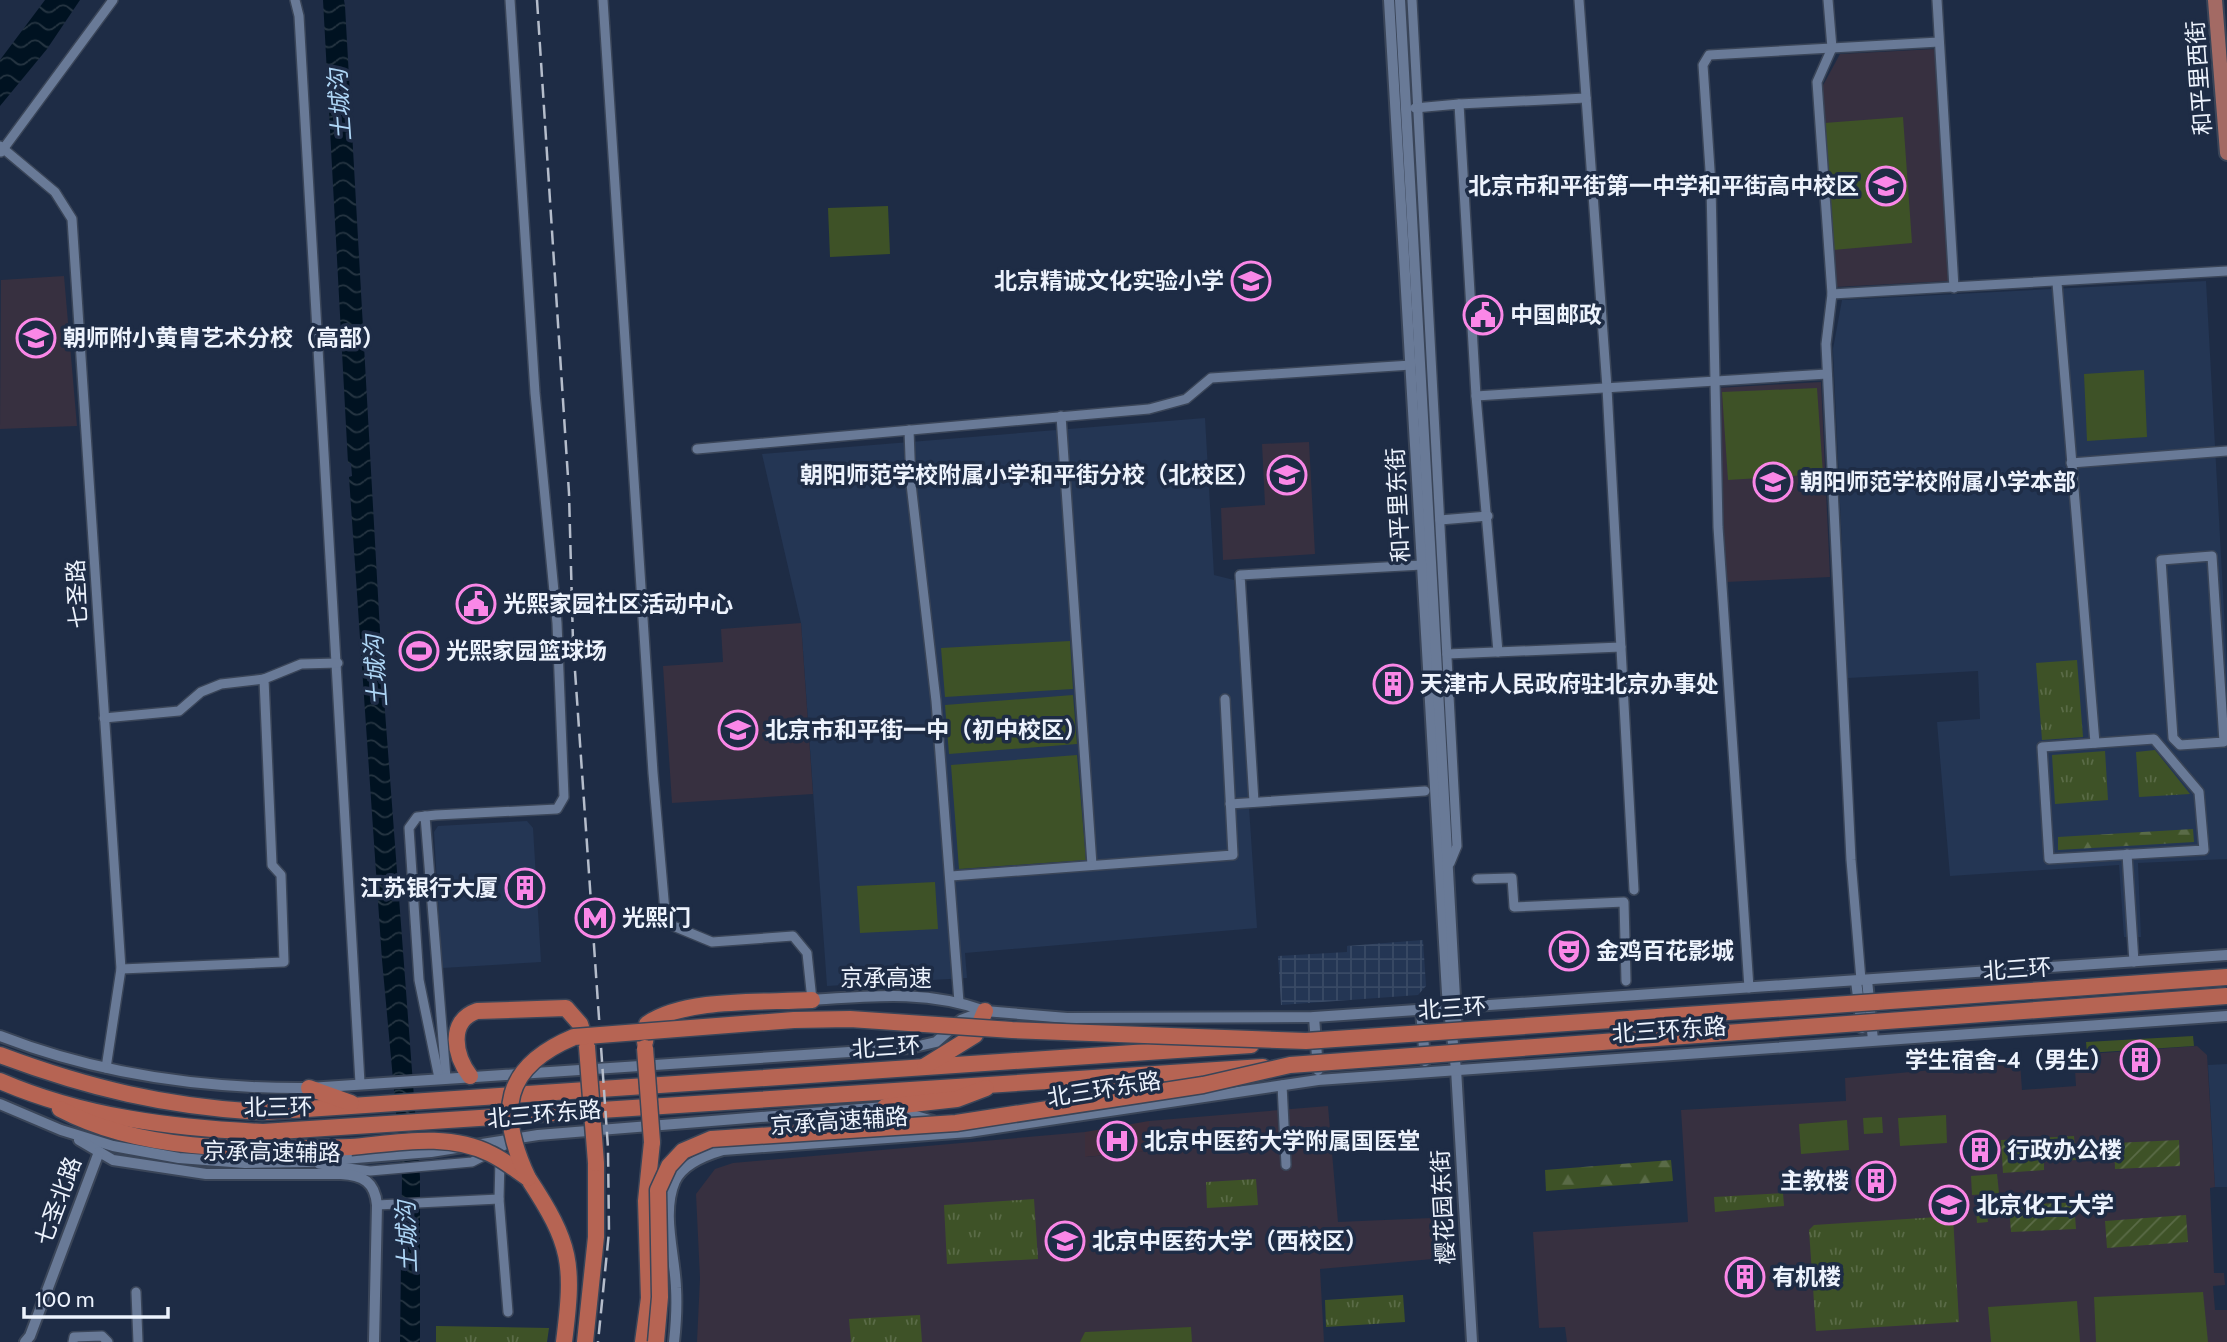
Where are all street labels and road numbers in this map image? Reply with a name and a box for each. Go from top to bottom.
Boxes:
street label: 和平里西街 [2181,20,2217,136]
street label: 和平里东街 [1381,447,1415,563]
street label: 七圣路 [61,559,93,629]
street label: 北三环 [1982,953,2052,985]
street label: 京承高速 [840,964,932,992]
street label: 北三环 [1417,992,1487,1024]
street label: 北三环东路 [1611,1012,1727,1048]
street label: 北三环 [851,1031,921,1063]
street label: 北三环东路 [1045,1066,1163,1112]
street label: 北三环 [243,1092,313,1122]
street label: 北三环东路 [485,1095,603,1133]
street label: 京承高速辅路 [769,1102,909,1140]
street label: 京承高速辅路 [203,1137,341,1167]
street label: 樱花园东街 [1426,1149,1460,1265]
street label: 七圣北路 [29,1153,87,1249]

